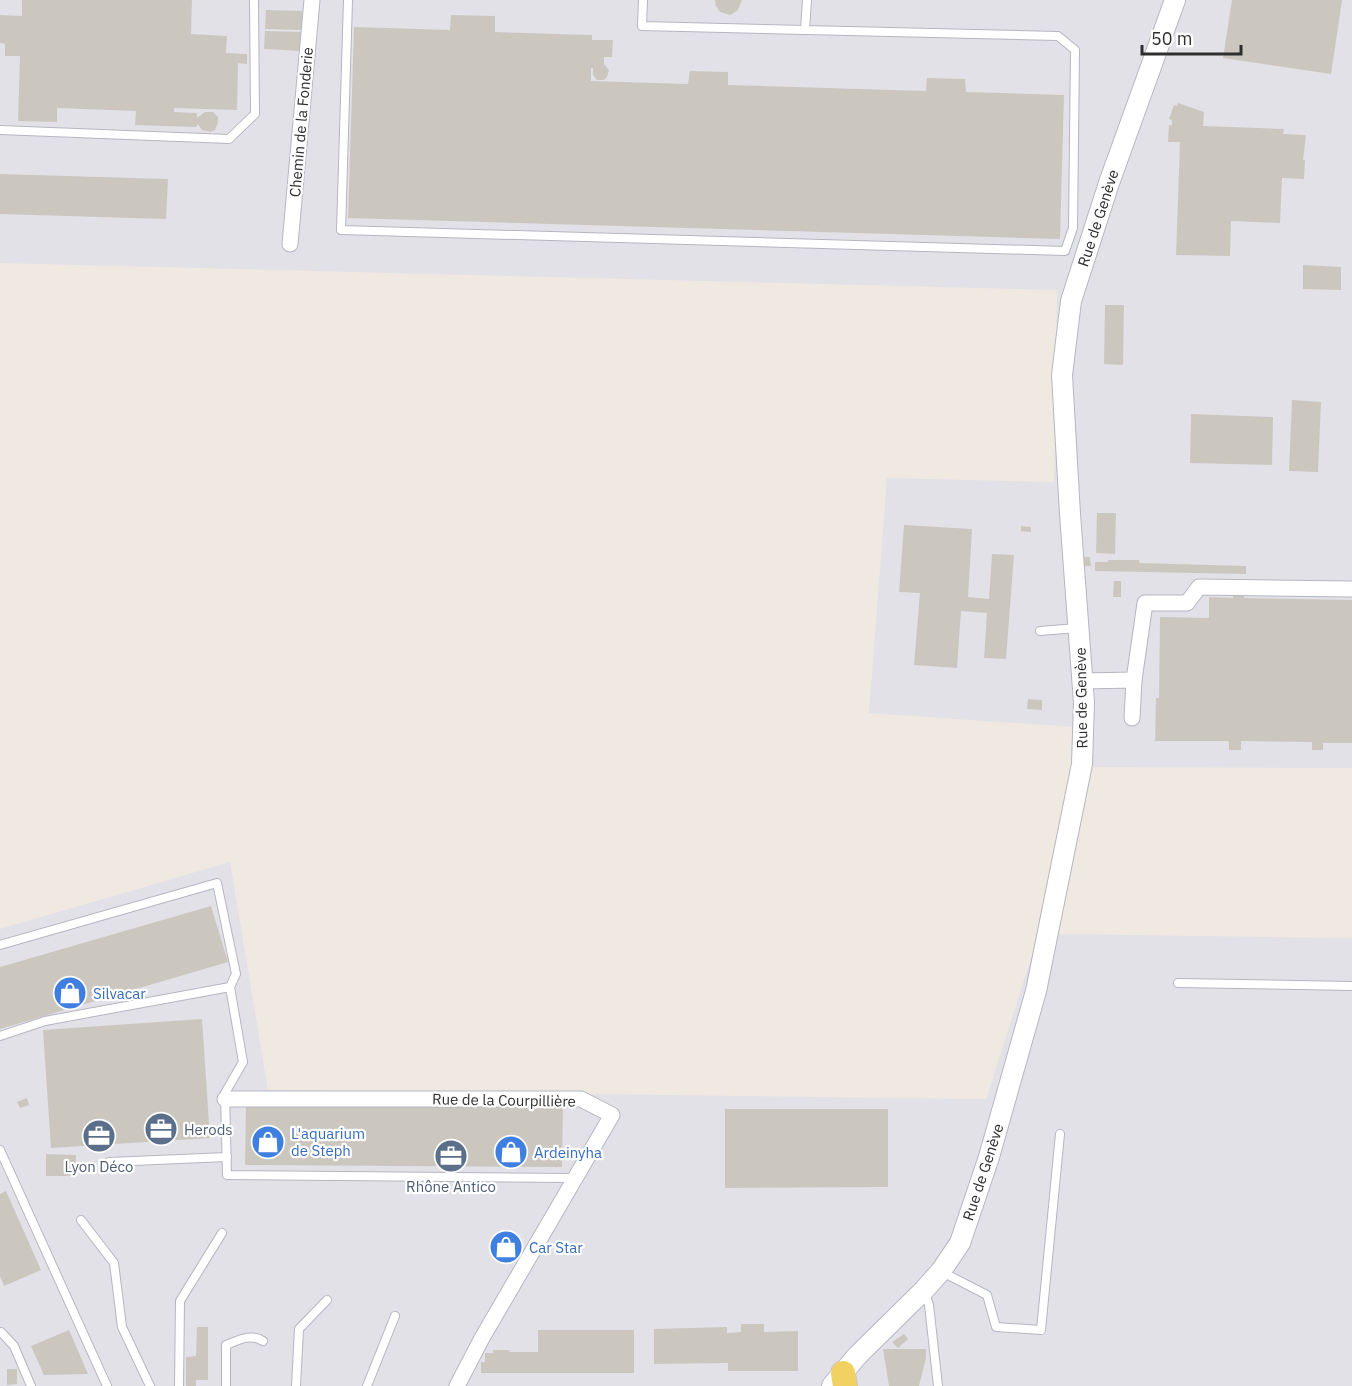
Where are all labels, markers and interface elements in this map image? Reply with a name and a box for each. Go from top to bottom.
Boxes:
scale bar [1142,18,1241,56]
text: 50 m [1151,27,1193,50]
street label: Chemin de la Fonderie [285,46,317,198]
street label: Rue de Genève [1073,167,1123,269]
street label: Rue de Genève [1071,647,1091,749]
shop icon: Silvacar [52,975,88,1011]
place label: Silvacar [93,984,146,1003]
street label: Rue de la Courpillière [432,1089,576,1111]
office icon: Herods [143,1111,179,1147]
office icon: Lyon Déco [81,1118,117,1154]
place label: Herods [184,1120,233,1139]
street label: Rue de Genève [958,1121,1008,1223]
shop icon: L'aquarium de Steph [250,1124,286,1160]
place label: L'aquarium de Steph [291,1124,365,1160]
shop icon: Ardeinyha [493,1134,529,1170]
office icon: Rhône Antico [433,1138,469,1174]
place label: Ardeinyha [534,1143,602,1162]
place label: Lyon Déco [65,1157,133,1176]
place label: Rhône Antico [406,1177,496,1196]
shop icon: Car Star [488,1229,524,1265]
place label: Car Star [529,1238,583,1257]

